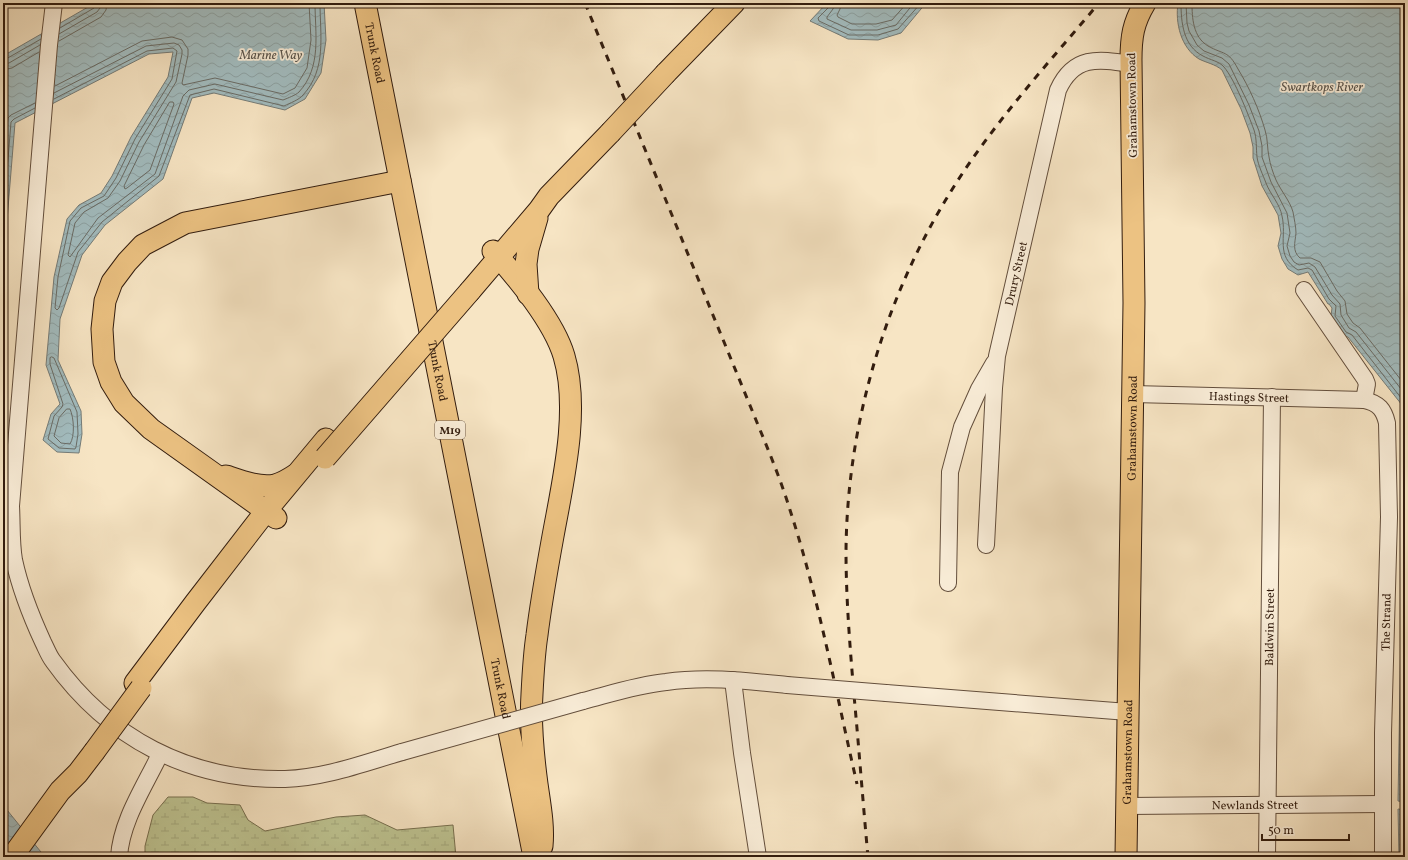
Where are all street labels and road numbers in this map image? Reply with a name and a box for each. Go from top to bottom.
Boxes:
street label: Trunk Road [360,21,388,85]
street label: Grahamstown Road [1124,52,1142,158]
street label: Drury Street [1002,240,1032,307]
street label: Trunk Road [423,339,451,403]
street label: Grahamstown Road [1124,375,1142,481]
street label: Hastings Street [1209,389,1289,407]
road number: M19 [435,421,465,439]
street label: Baldwin Street [1262,588,1279,666]
street label: The Strand [1378,593,1396,651]
street label: Trunk Road [486,657,514,721]
street label: Grahamstown Road [1120,699,1137,805]
street label: Newlands Street [1212,798,1298,814]

